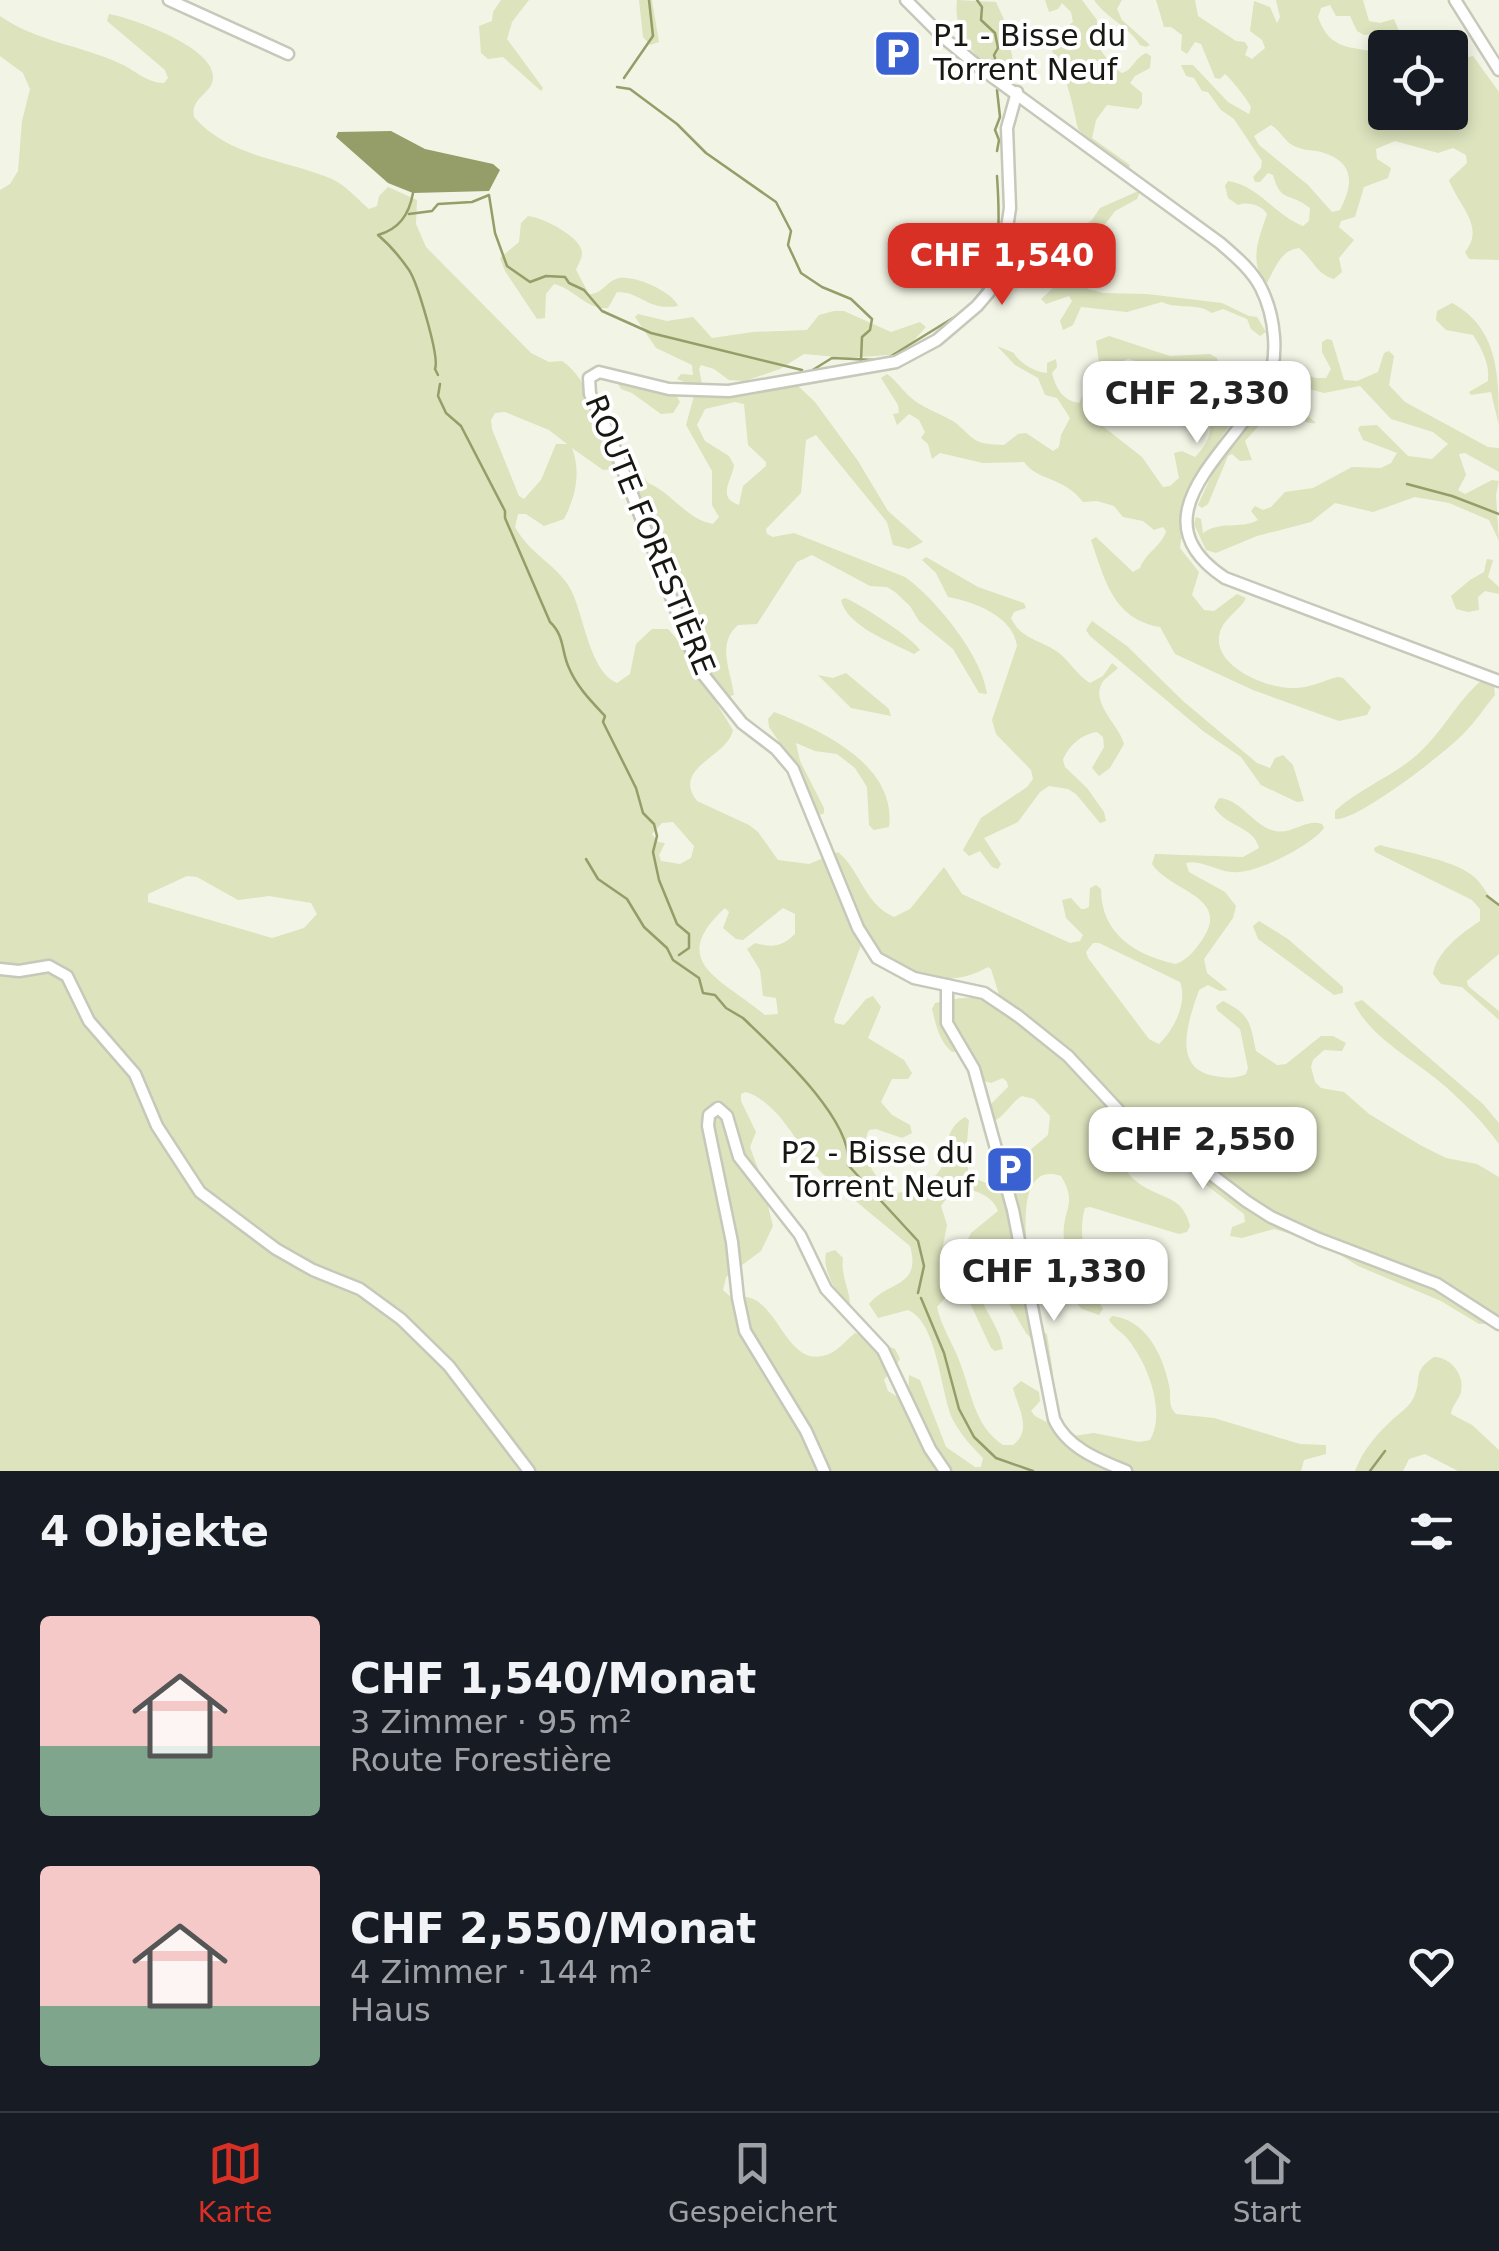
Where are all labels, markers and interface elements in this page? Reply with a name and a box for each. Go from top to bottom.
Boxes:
place label: P1 - Bisse du Torrent Neuf [932,18,1126,87]
parking icon: P1 - Bisse du Torrent Neuf [872,27,924,79]
map controls [1368,30,1468,130]
button: locate [1368,30,1468,130]
pin: CHF 1,540 [888,223,1116,308]
text: CHF 1,540 [910,236,1094,274]
pin: CHF 2,330 [1083,361,1311,446]
text: CHF 2,330 [1105,374,1289,412]
street label: ROUTE FORESTIÈRE [578,390,723,680]
pin: CHF 2,550 [1089,1107,1317,1192]
text: CHF 2,550 [1111,1120,1295,1158]
place label: P2 - Bisse du Torrent Neuf [781,1135,975,1204]
parking icon: P2 - Bisse du Torrent Neuf [983,1144,1035,1196]
pin: CHF 1,330 [940,1239,1168,1324]
text: CHF 1,330 [962,1252,1146,1290]
icon: filters [1404,1504,1459,1559]
text: 4 Objekte [40,1507,269,1556]
text: CHF 1,540/Monat [350,1654,756,1703]
icon: home [120,1656,240,1776]
icon: heart [1404,1689,1459,1744]
text: 3 Zimmer · 95 m² [350,1703,632,1741]
text: Route Forestière [350,1741,612,1779]
text: CHF 2,550/Monat [350,1904,756,1953]
icon: home [120,1906,240,2026]
icon: heart [1404,1939,1459,1994]
text: 4 Zimmer · 144 m² [350,1953,652,1991]
text: Haus [350,1991,431,2029]
tab: Karte [198,2136,273,2229]
tab: Gespeichert [668,2136,837,2229]
tab: Start [1233,2136,1301,2229]

